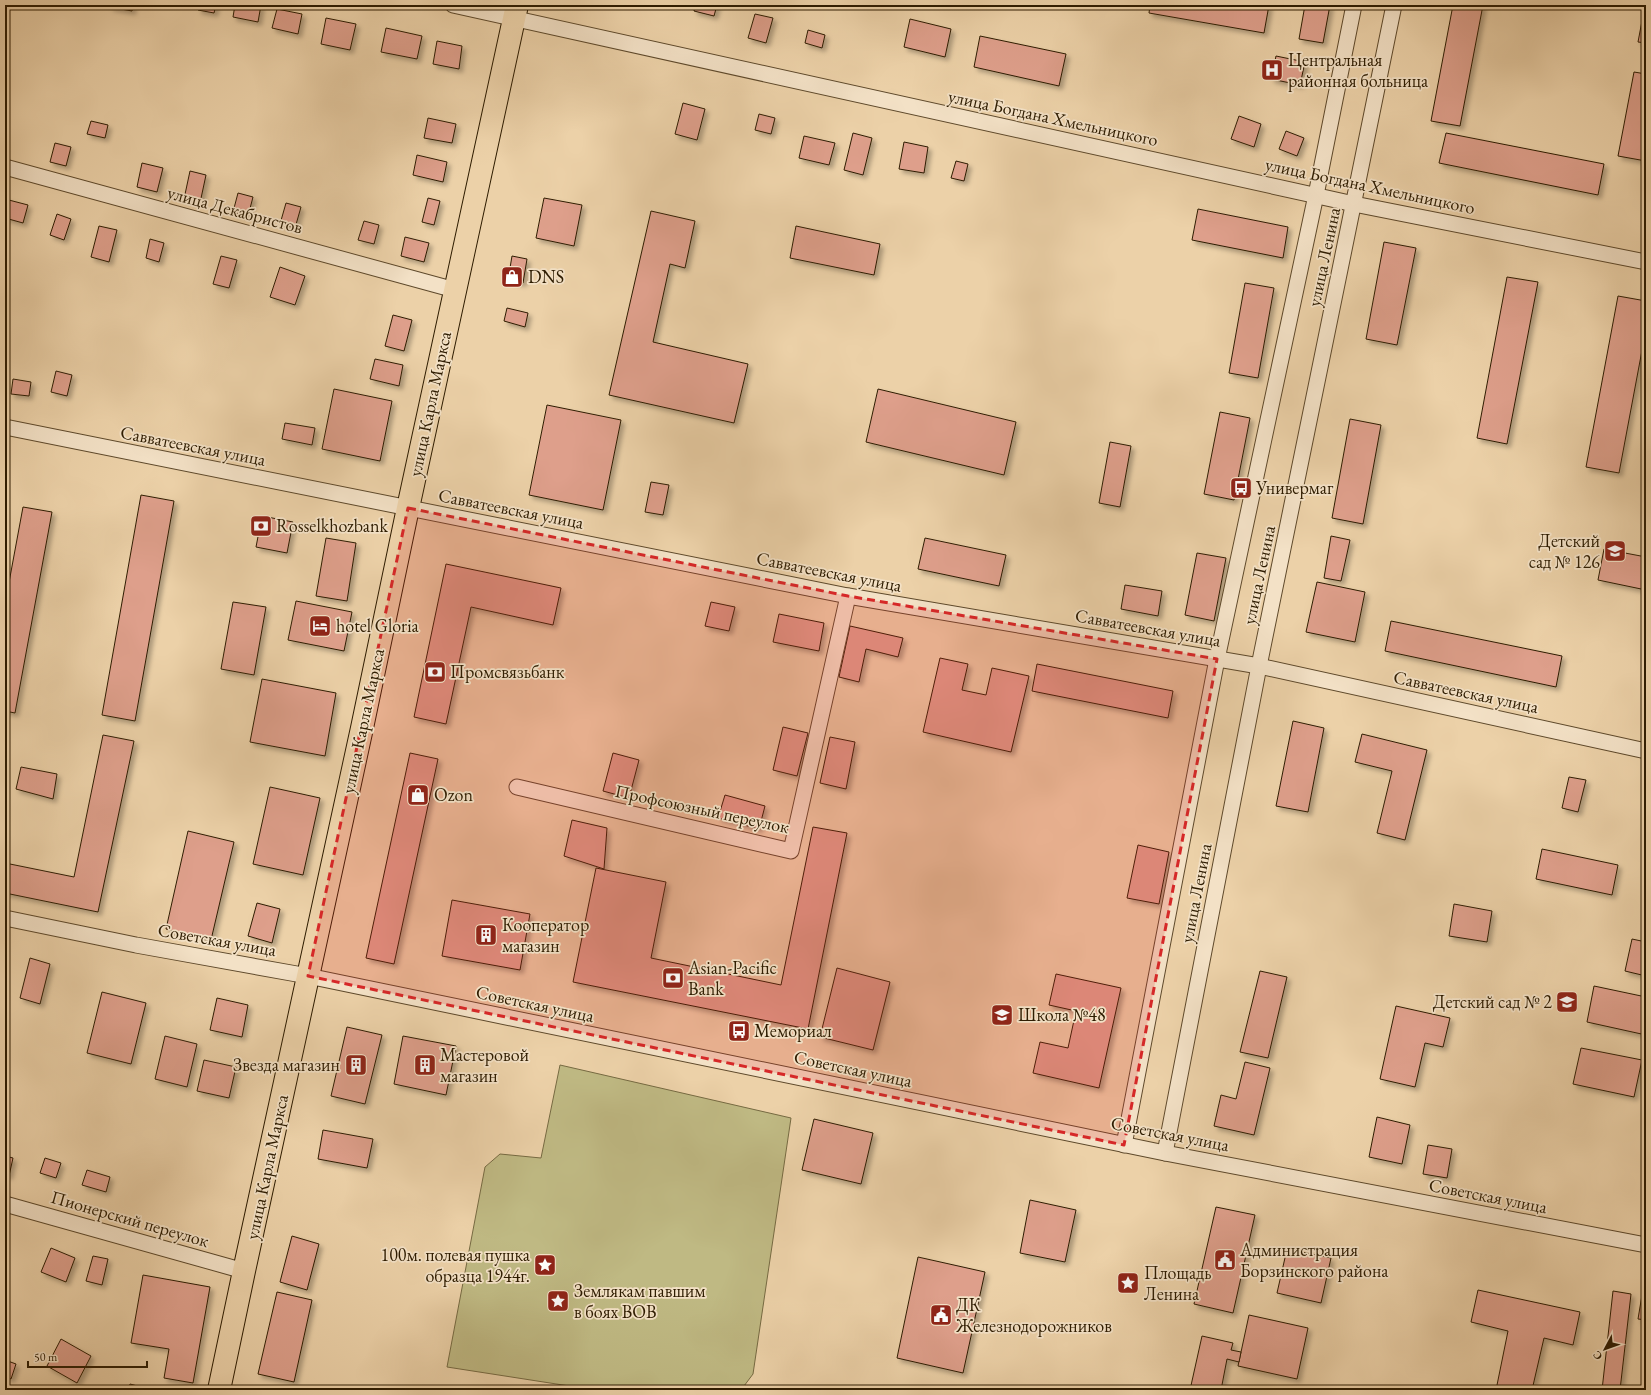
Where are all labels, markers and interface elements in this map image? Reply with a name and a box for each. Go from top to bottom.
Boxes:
place label: Центральная районная больница [1288,48,1429,92]
hospital icon: Центральная районная больница [1259,57,1285,83]
street label: улица Богдана Хмельницкого [946,84,1160,151]
street label: улица Богдана Хмельницкого [1263,152,1477,219]
street label: улица Декабристов [165,180,306,239]
street label: улица Ленина [1302,204,1345,309]
shop icon: DNS [499,264,525,290]
place label: DNS [528,265,564,288]
street label: улица Карла Маркса [403,328,456,479]
street label: Савватеевская улица [118,420,268,471]
bus stop icon: Универмаг [1228,475,1254,501]
place label: Универмаг [1255,476,1334,499]
street label: Савватеевская улица [436,483,586,534]
bank icon: Rosselkhozbank [248,513,274,539]
place label: Rosselkhozbank [276,514,388,537]
street label: улица Ленина [1237,522,1280,627]
place label: Детский сад № 126 [1529,529,1600,573]
school or university icon: Детский сад № 126 [1602,538,1628,564]
street label: Савватеевская улица [754,546,904,597]
street label: Савватеевская улица [1073,603,1224,652]
hotel icon: hotel Gloria [307,613,333,639]
place label: hotel Gloria [336,614,420,637]
street label: улица Карла Маркса [336,645,389,796]
bank icon: Промсвязьбанк [422,659,448,685]
place label: Промсвязьбанк [450,660,565,683]
street label: Савватеевская улица [1392,665,1541,718]
street label: Профсоюзный переулок [613,779,792,838]
shop icon: Ozon [405,782,431,808]
place label: Ozon [434,783,473,806]
street label: улица Ленина [1175,840,1217,945]
place label: Кооператор магазин [502,913,589,957]
street label: Советская улица [156,918,279,961]
building icon: Кооператор магазин [473,922,499,948]
place label: Asian-Pacific Bank [687,956,777,1000]
bank icon: Asian-Pacific Bank [660,965,686,991]
street label: Советская улица [474,980,597,1027]
school or university icon: Детский сад № 2 [1554,989,1580,1015]
place label: Детский сад № 2 [1433,990,1552,1013]
school or university icon: Школа №48 [989,1002,1015,1028]
place label: Школа №48 [1018,1003,1106,1026]
bus stop icon: Мемориал [726,1018,752,1044]
place label: Мемориал [754,1019,832,1042]
place label: Мастеровой магазин [440,1043,530,1087]
street label: Советская улица [792,1045,915,1092]
building icon: Звезда магазин [343,1052,369,1078]
building icon: Мастеровой магазин [412,1052,438,1078]
place label: Звезда магазин [233,1053,340,1076]
street label: улица Карла Маркса [240,1091,293,1242]
street label: Советская улица [1109,1111,1232,1156]
street label: Советская улица [1427,1173,1550,1218]
street label: Пионерский переулок [48,1185,212,1252]
place label: Администрация Борзинского района [1239,1238,1389,1282]
place label: 100м. полевая пушка образца 1944г. [381,1243,531,1287]
public building icon: Администрация Борзинского района [1212,1247,1238,1273]
place icon: 100м. полевая пушка образца 1944г. [532,1252,558,1278]
place label: Площадь Ленина [1144,1261,1212,1305]
place icon: Площадь Ленина [1115,1270,1141,1296]
place label: Землякам павшим в боях ВОВ [574,1279,706,1323]
place icon: Землякам павшим в боях ВОВ [545,1288,571,1314]
place label: ДК Железнодорожников [955,1293,1112,1337]
public building icon: ДК Железнодорожников [928,1302,954,1328]
north arrow [1585,1329,1625,1369]
scale bar [28,1343,147,1369]
text: С [1589,1348,1605,1363]
text: 50 m [34,1349,58,1365]

